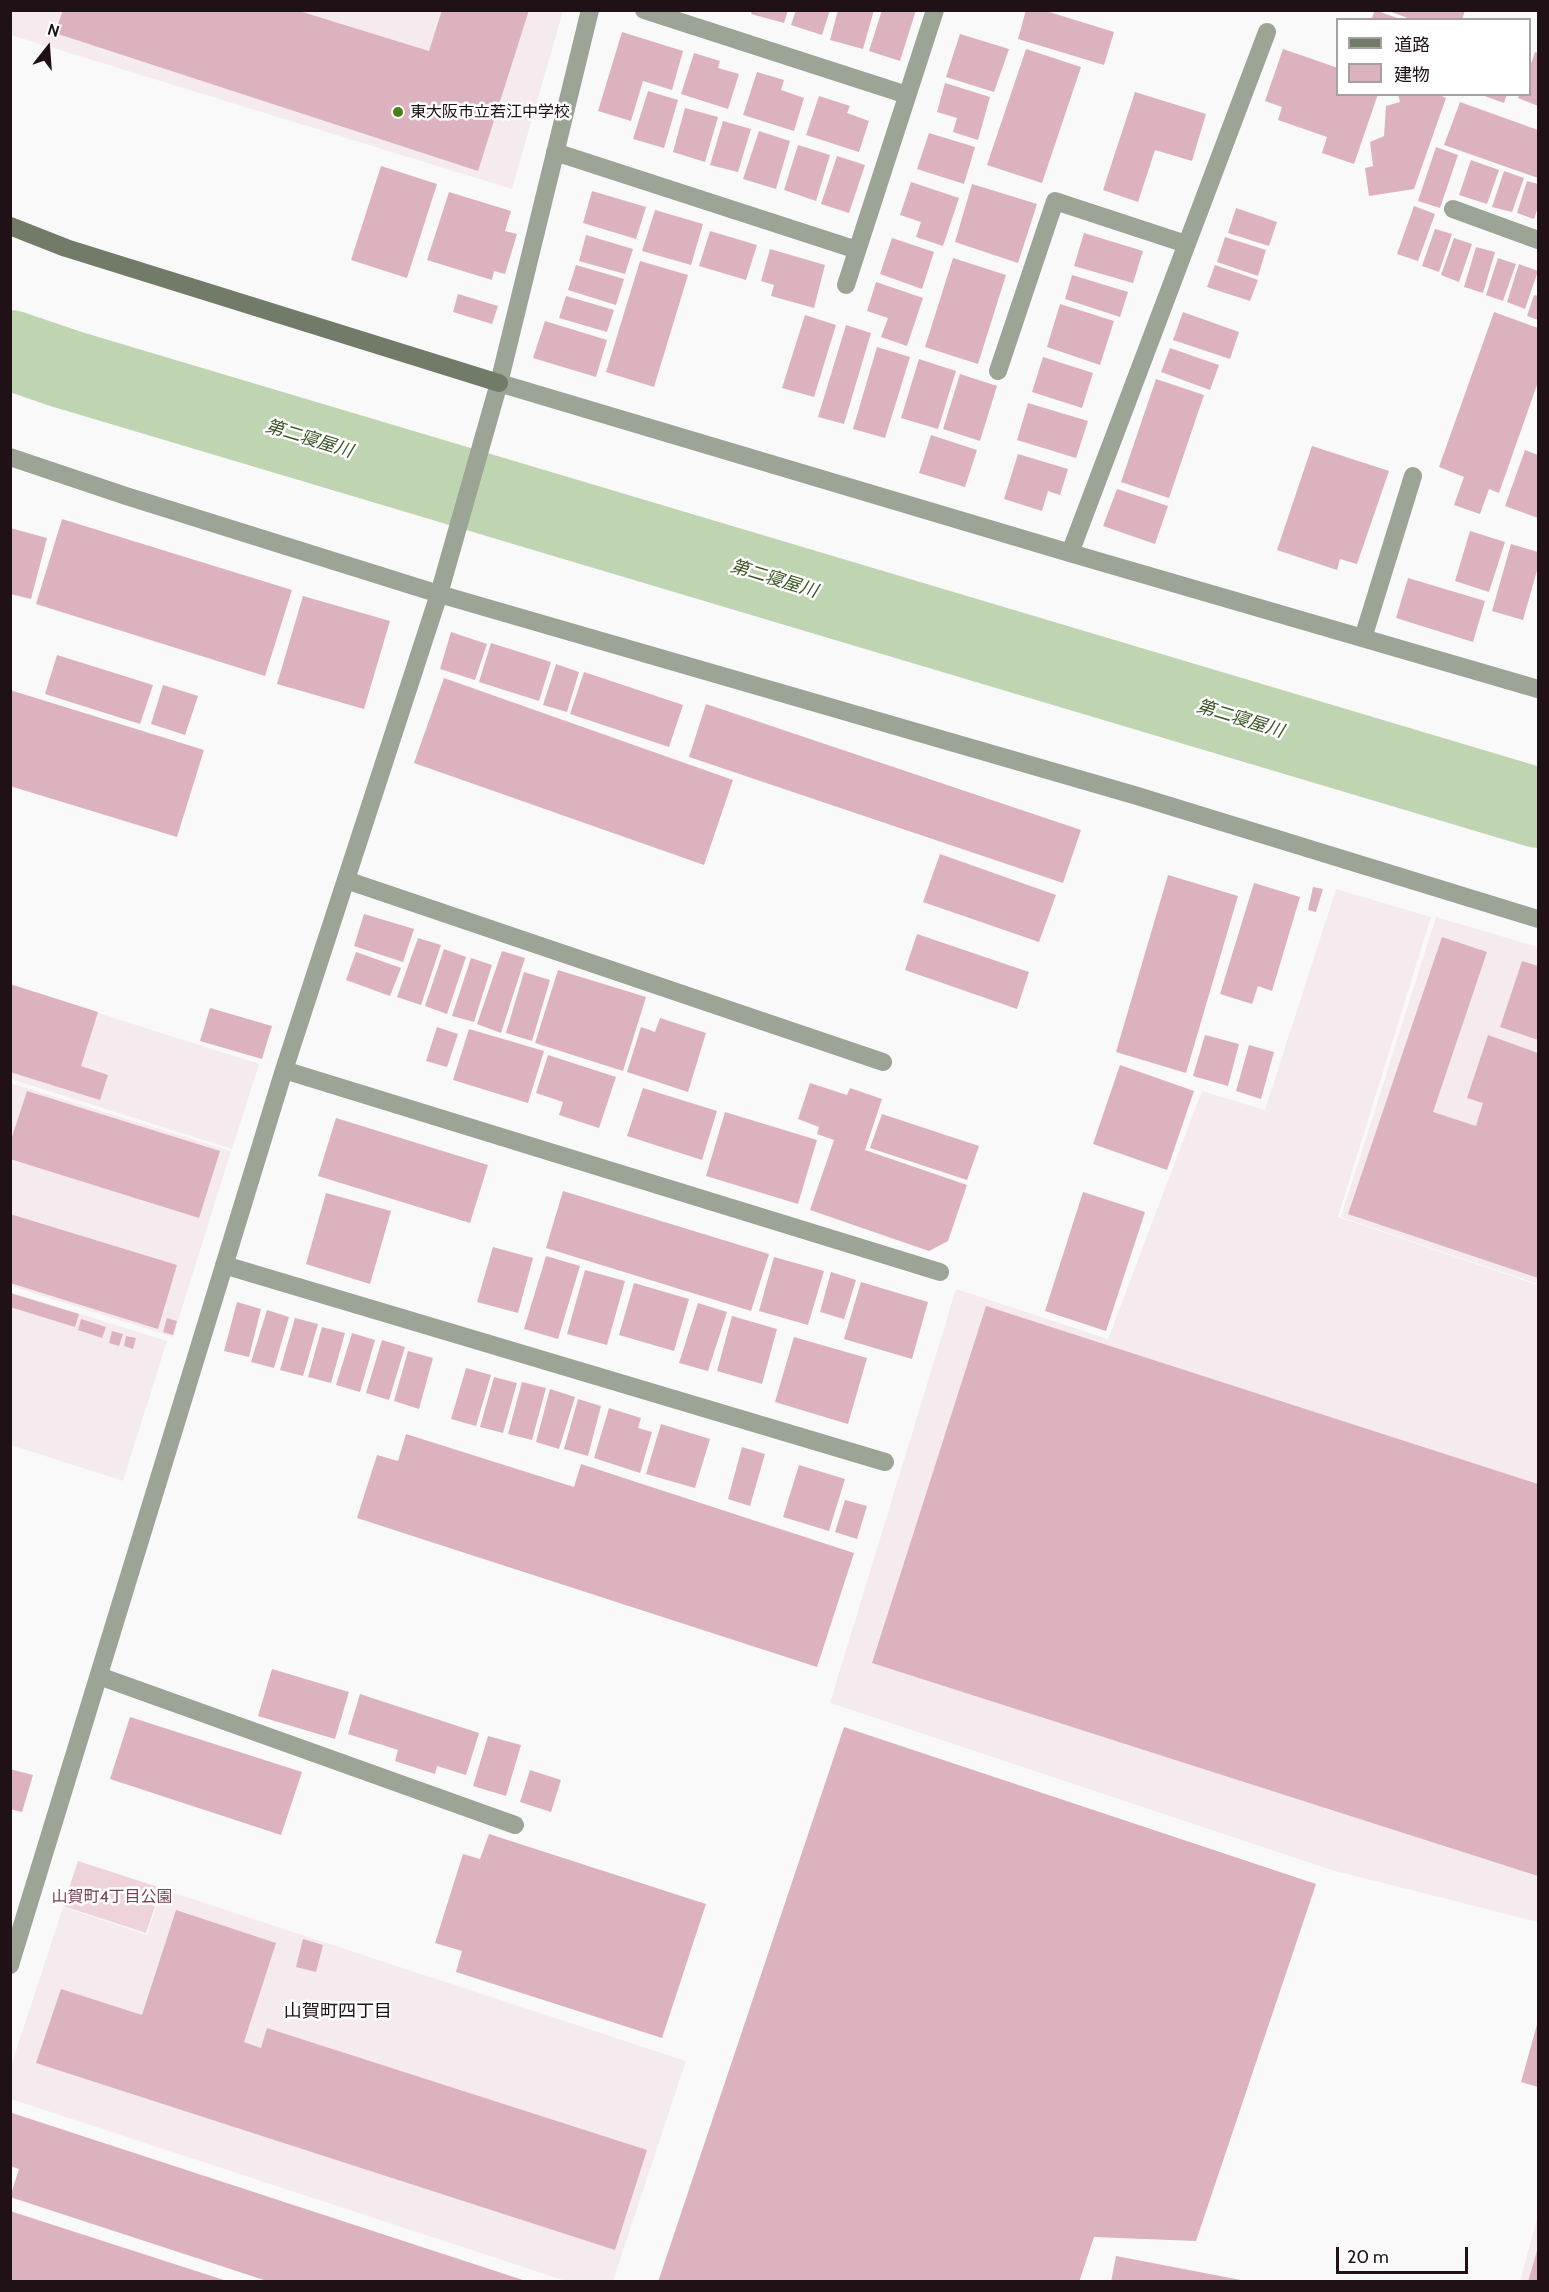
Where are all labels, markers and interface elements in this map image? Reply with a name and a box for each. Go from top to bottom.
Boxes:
north arrow [18,18,78,78]
legend [1336,18,1531,96]
text: N [45,20,62,41]
text: 道路 [1394,34,1430,56]
text: 建物 [1394,64,1430,86]
place label: 東大阪市立若江中学校 [410,102,570,122]
marker: 東大阪市立若江中学校 [391,105,405,119]
water label: 第二寝屋川 [263,416,355,462]
water label: 第二寝屋川 [728,556,820,602]
water label: 第二寝屋川 [1194,696,1286,742]
park label: 山賀町4丁目公園 [51,1887,173,1907]
district label: 山賀町四丁目 [284,2001,392,2023]
scale bar [1339,2235,1471,2273]
text: 20 m [1347,2246,1389,2268]

